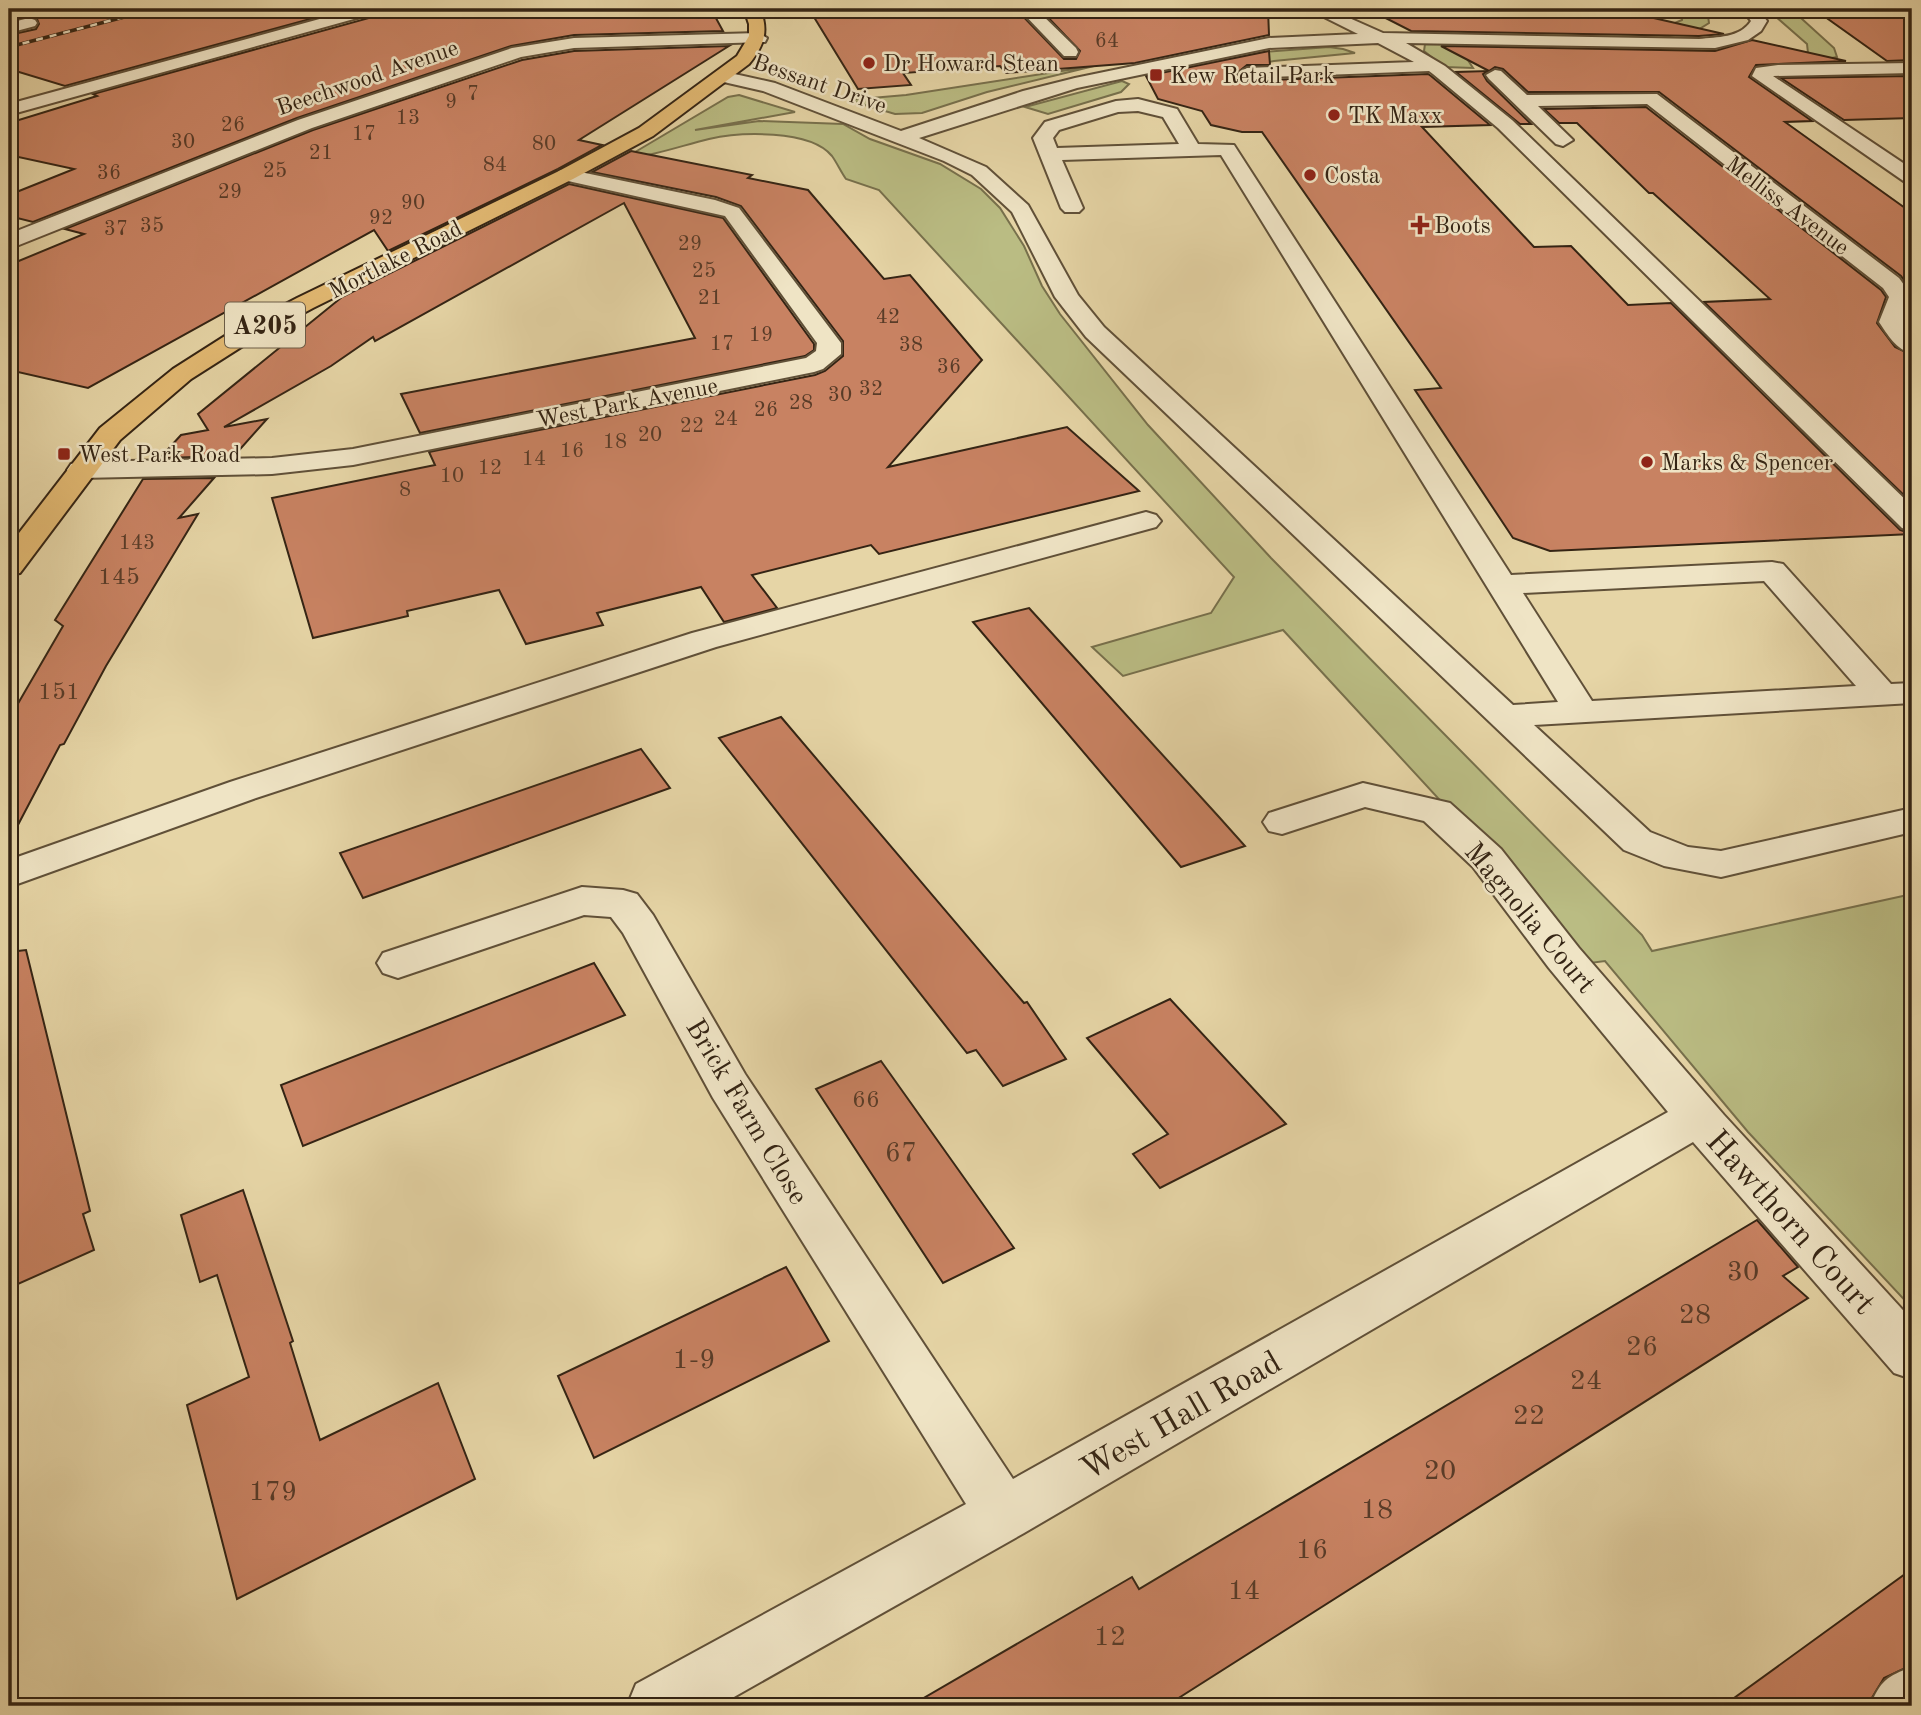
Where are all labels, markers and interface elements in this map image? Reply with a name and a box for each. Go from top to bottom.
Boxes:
house number: 64 [1095,31,1119,52]
street label: Beechwood Avenue [274,37,461,120]
street label: Bessant Drive [750,51,889,118]
place label: Dr Howard Stean [883,53,1059,76]
marker: Dr Howard Stean [861,55,877,71]
place label: Kew Retail Park [1170,65,1335,88]
marker: Kew Retail Park [1148,67,1164,83]
house number: 7 [467,84,479,105]
house number: 9 [445,92,457,113]
place label: TK Maxx [1348,105,1443,128]
marker: TK Maxx [1326,107,1342,123]
house number: 13 [396,108,420,129]
house number: 26 [221,115,245,136]
house number: 17 [352,124,376,145]
house number: 30 [171,132,195,153]
house number: 80 [532,134,556,155]
house number: 21 [309,143,333,164]
street label: Melliss Avenue [1721,152,1853,260]
house number: 84 [483,155,507,176]
house number: 25 [263,161,287,182]
house number: 36 [97,163,121,184]
place label: Costa [1324,165,1380,188]
marker: Costa [1302,167,1318,183]
house number: 29 [218,182,242,203]
house number: 90 [401,193,425,214]
house number: 92 [369,208,393,229]
place label: Boots [1434,215,1491,238]
house number: 35 [140,216,164,237]
street label: Mortlake Road [325,217,466,304]
marker: Boots [1412,217,1428,233]
house number: 37 [104,219,128,240]
house number: 29 [678,234,702,255]
house number: 25 [692,261,716,282]
house number: 21 [698,288,722,309]
road number: A205 [225,302,305,348]
house number: 42 [876,307,900,328]
house number: 19 [749,325,773,346]
house number: 17 [710,334,734,355]
house number: 38 [899,335,923,356]
house number: 36 [937,357,961,378]
street label: West Park Avenue [535,375,720,432]
house number: 32 [859,379,883,400]
house number: 30 [828,385,852,406]
house number: 28 [789,393,813,414]
house number: 26 [754,400,778,421]
house number: 24 [714,409,738,430]
house number: 22 [680,416,704,437]
house number: 20 [638,425,662,446]
house number: 18 [603,432,627,453]
house number: 16 [560,441,584,462]
place label: West Park Road [78,444,240,467]
marker: West Park Road [56,446,72,462]
house number: 14 [522,449,546,470]
place label: Marks & Spencer [1661,452,1833,475]
marker: Marks & Spencer [1639,454,1655,470]
house number: 12 [478,458,502,479]
house number: 10 [440,466,464,487]
house number: 8 [399,480,411,501]
house number: 143 [119,533,155,554]
house number: 145 [98,566,140,590]
house number: 151 [38,681,80,705]
street label: Magnolia Court [1458,838,1600,1000]
street label: Brick Farm Close [679,1015,812,1210]
house number: 66 [852,1089,880,1113]
street label: Hawthorn Court [1699,1125,1880,1322]
house number: 67 [885,1140,917,1168]
house number: 30 [1727,1259,1759,1287]
house number: 28 [1679,1302,1711,1330]
house number: 26 [1626,1334,1658,1362]
street label: West Hall Road [1076,1346,1288,1488]
house number: 1-9 [673,1347,715,1375]
house number: 24 [1570,1368,1602,1396]
house number: 22 [1513,1403,1545,1431]
house number: 20 [1424,1458,1456,1486]
house number: 179 [249,1479,297,1507]
house number: 18 [1361,1497,1393,1525]
house number: 16 [1296,1537,1328,1565]
house number: 14 [1228,1578,1260,1606]
house number: 12 [1094,1624,1126,1652]

